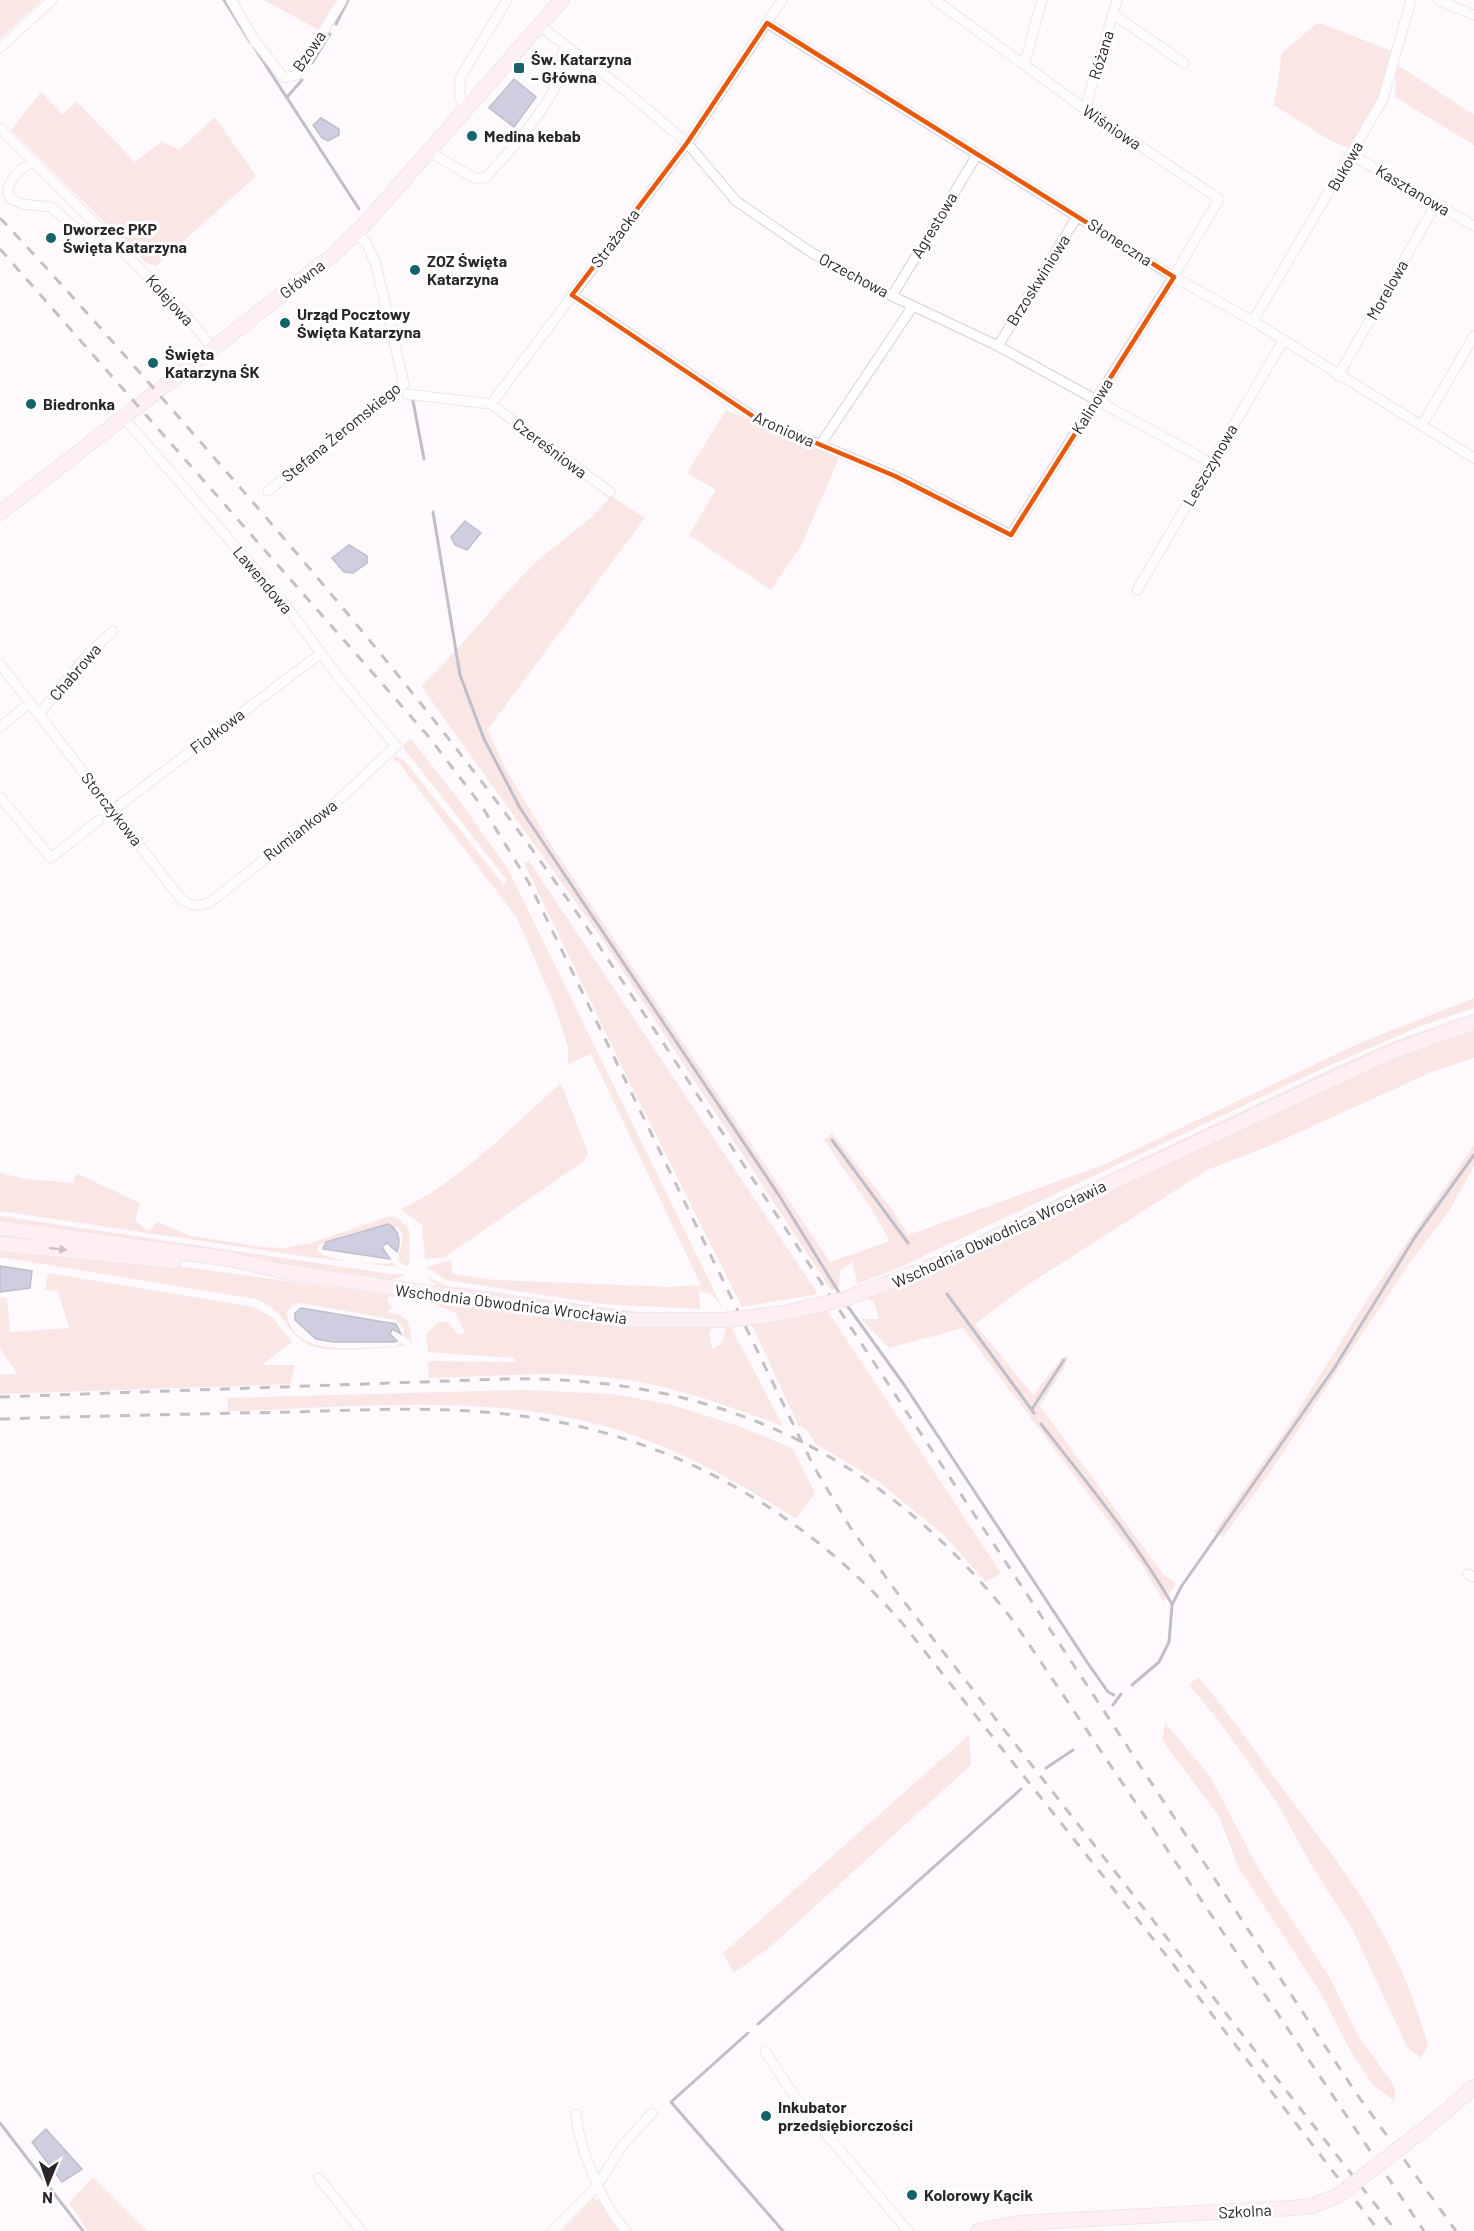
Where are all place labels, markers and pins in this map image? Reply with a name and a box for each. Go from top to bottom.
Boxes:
place label: Św. Katarzyna – Główna [531,49,632,86]
marker: Św. Katarzyna – Główna [512,61,526,75]
place label: Medina kebab [484,126,581,145]
marker: Medina kebab [465,129,479,143]
place label: Dworzec PKP Święta Katarzyna [63,219,187,256]
marker: Dworzec PKP Święta Katarzyna [44,231,58,245]
place label: ZOZ Święta Katarzyna [427,251,507,288]
marker: ZOZ Święta Katarzyna [408,263,422,277]
place label: Urząd Pocztowy Święta Katarzyna [297,304,421,341]
marker: Urząd Pocztowy Święta Katarzyna [278,316,292,330]
place label: Święta Katarzyna ŚK [165,344,259,381]
marker: Święta Katarzyna ŚK [146,356,160,370]
place label: Biedronka [43,394,115,413]
marker: Biedronka [24,397,38,411]
place label: Inkubator przedsiębiorczości [778,2097,913,2134]
marker: Inkubator przedsiębiorczości [759,2109,773,2123]
place label: Kolorowy Kącik [924,2185,1033,2204]
marker: Kolorowy Kącik [905,2188,919,2202]

